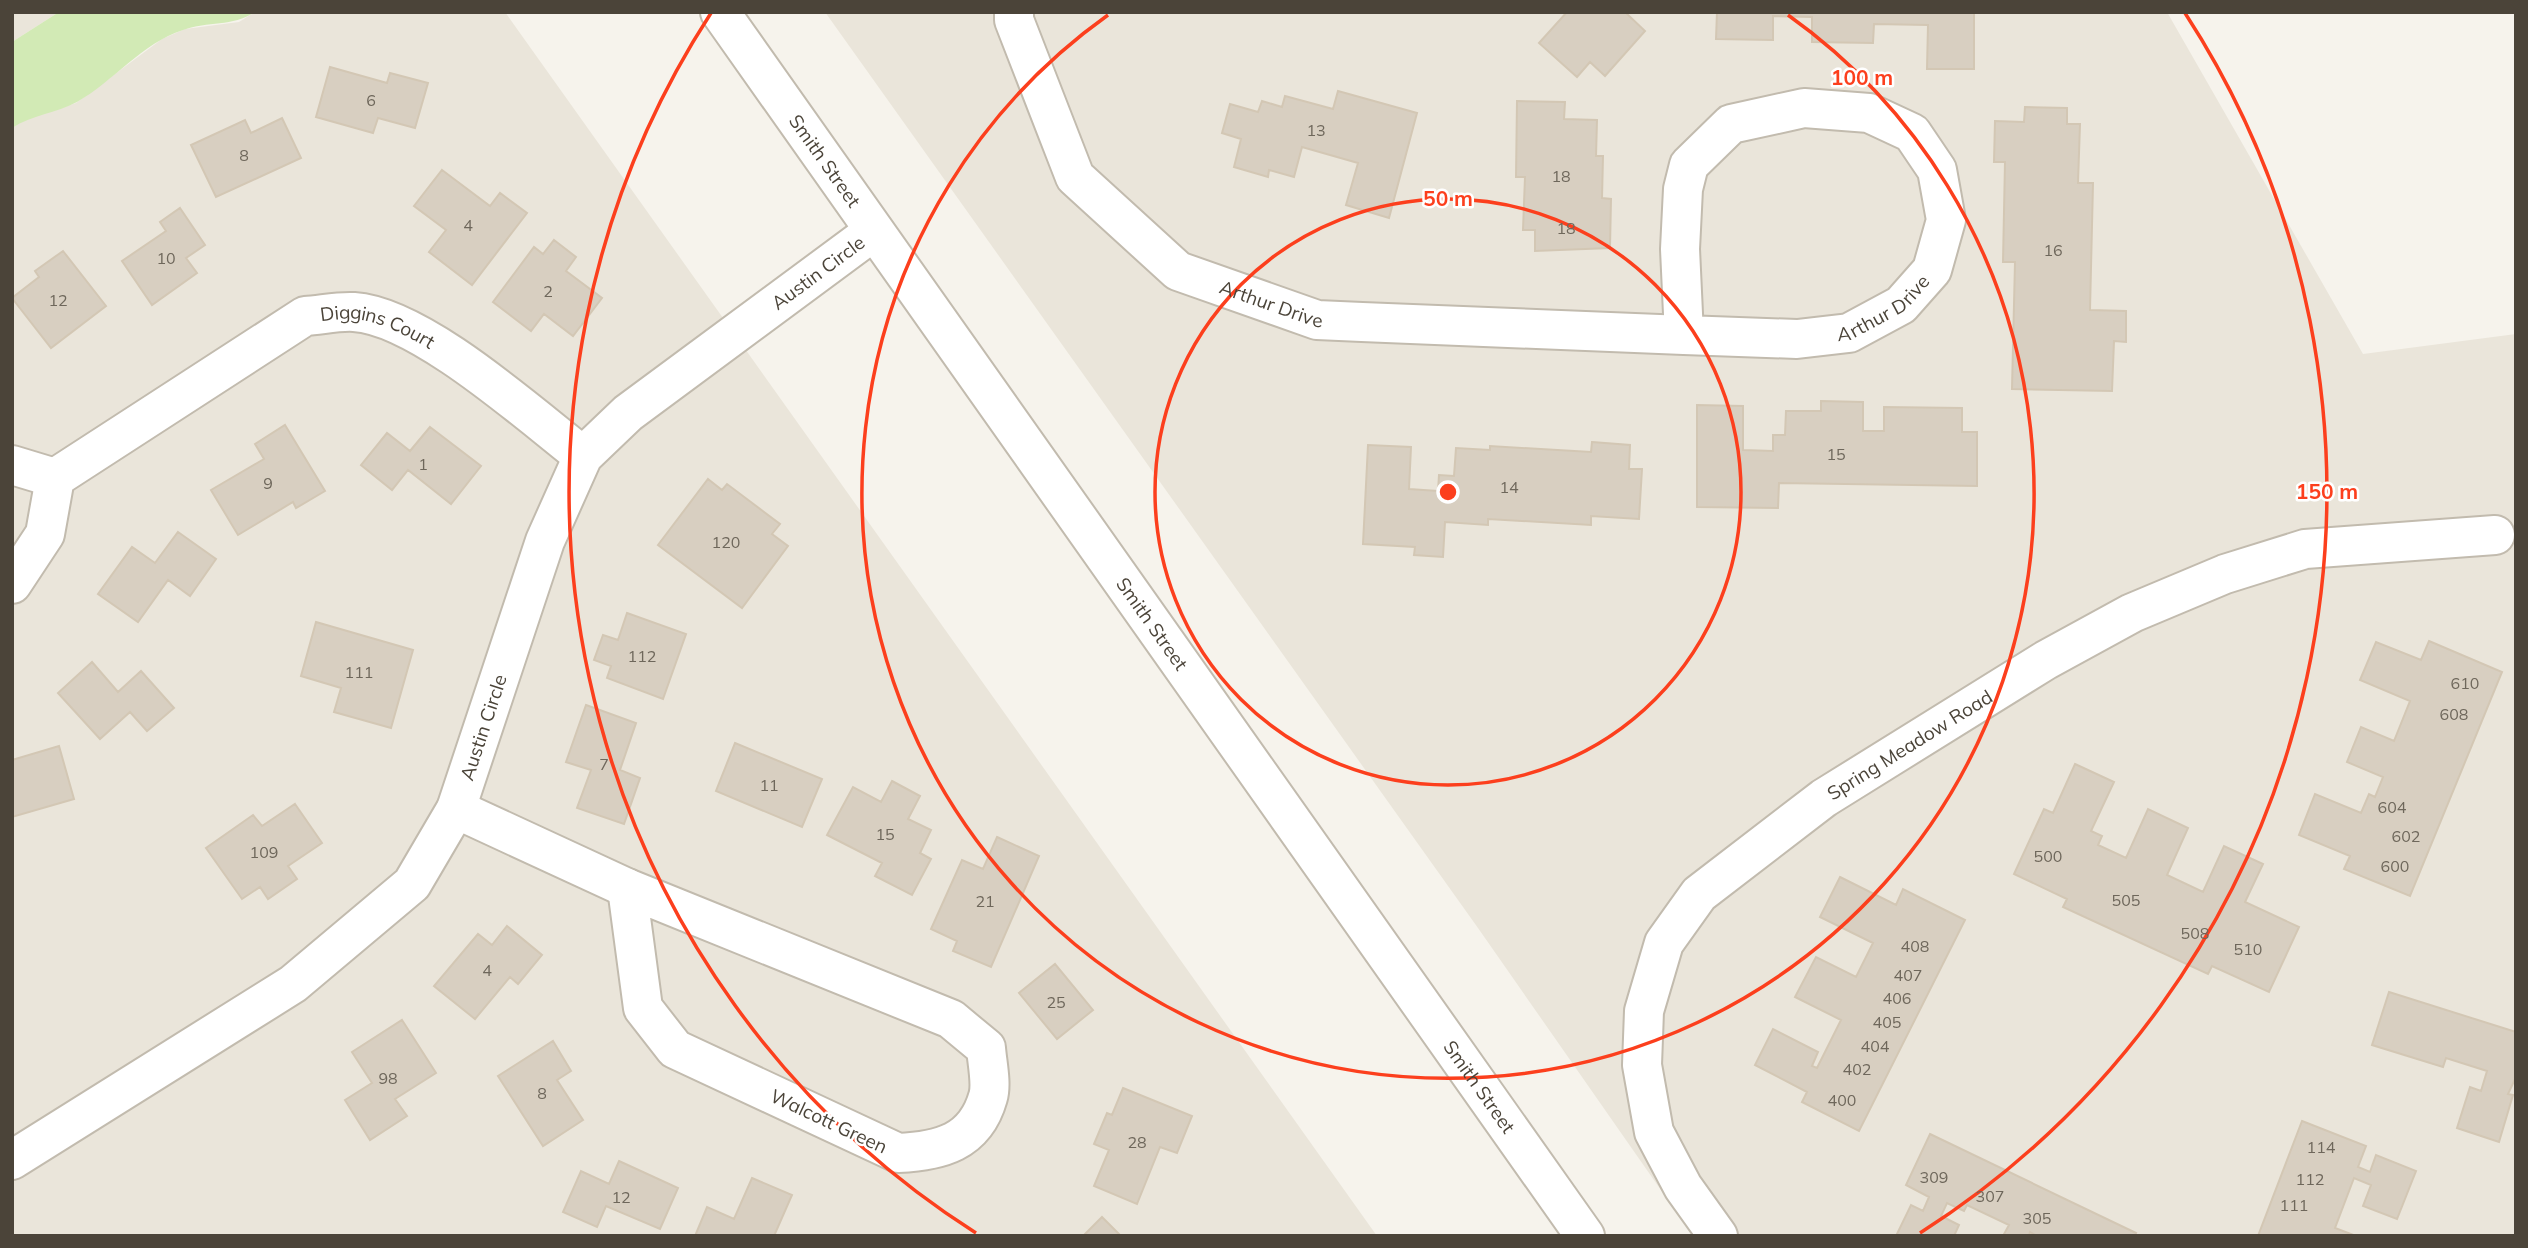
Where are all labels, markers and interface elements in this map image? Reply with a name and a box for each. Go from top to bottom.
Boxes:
text: 100 m [1831,64,1893,90]
house number: 6 [366,90,376,110]
street label: Smith Street [784,109,866,212]
house number: 13 [1306,120,1326,140]
house number: 8 [239,145,249,165]
house number: 18 [1551,166,1571,186]
text: 50 m [1423,185,1473,211]
house number: 4 [463,215,473,235]
house number: 18 [1556,218,1576,238]
street label: Austin Circle [767,230,869,315]
house number: 16 [2043,240,2063,260]
house number: 10 [156,248,176,268]
street label: Arthur Drive [1836,269,1934,346]
street label: Arthur Drive [1217,275,1323,332]
house number: 2 [543,281,553,301]
house number: 12 [48,290,68,310]
street label: Diggins Court [319,300,440,354]
house number: 15 [1826,444,1846,464]
house number: 1 [418,454,428,474]
house number: 9 [263,473,273,493]
house number: 14 [1499,477,1519,497]
text: 150 m [2296,478,2358,504]
centre of rings [1436,480,1460,504]
house number: 120 [712,532,740,552]
street label: Smith Street [1111,572,1194,675]
house number: 112 [628,646,656,666]
house number: 111 [345,662,373,682]
street label: Austin Circle [454,671,512,783]
house number: 610 [2451,673,2479,693]
street label: Spring Meadow Road [1822,684,1997,805]
house number: 608 [2440,704,2468,724]
house number: 7 [599,754,609,774]
house number: 11 [759,775,779,795]
house number: 604 [2378,797,2407,817]
house number: 15 [875,824,895,844]
house number: 602 [2392,826,2420,846]
house number: 109 [250,842,278,862]
house number: 500 [2034,846,2062,866]
house number: 600 [2381,856,2409,876]
house number: 505 [2112,890,2140,910]
house number: 21 [975,891,995,911]
house number: 508 [2181,923,2209,943]
house number: 408 [1901,936,1929,956]
house number: 510 [2234,939,2262,959]
house number: 4 [482,960,492,980]
house number: 407 [1894,965,1922,985]
house number: 406 [1883,988,1911,1008]
house number: 25 [1046,992,1066,1012]
house number: 405 [1873,1012,1901,1032]
street label: Smith Street [1438,1036,1521,1138]
house number: 404 [1861,1036,1890,1056]
house number: 402 [1843,1059,1871,1079]
house number: 98 [378,1068,398,1088]
house number: 8 [537,1083,547,1103]
street label: Walcott Green [767,1083,891,1159]
house number: 400 [1828,1090,1856,1110]
house number: 28 [1127,1132,1147,1152]
house number: 114 [2307,1137,2336,1157]
house number: 309 [1920,1167,1948,1187]
house number: 112 [2296,1169,2324,1189]
house number: 307 [1976,1186,2004,1206]
house number: 12 [611,1187,631,1207]
house number: 111 [2280,1195,2308,1215]
house number: 305 [2023,1208,2051,1228]

